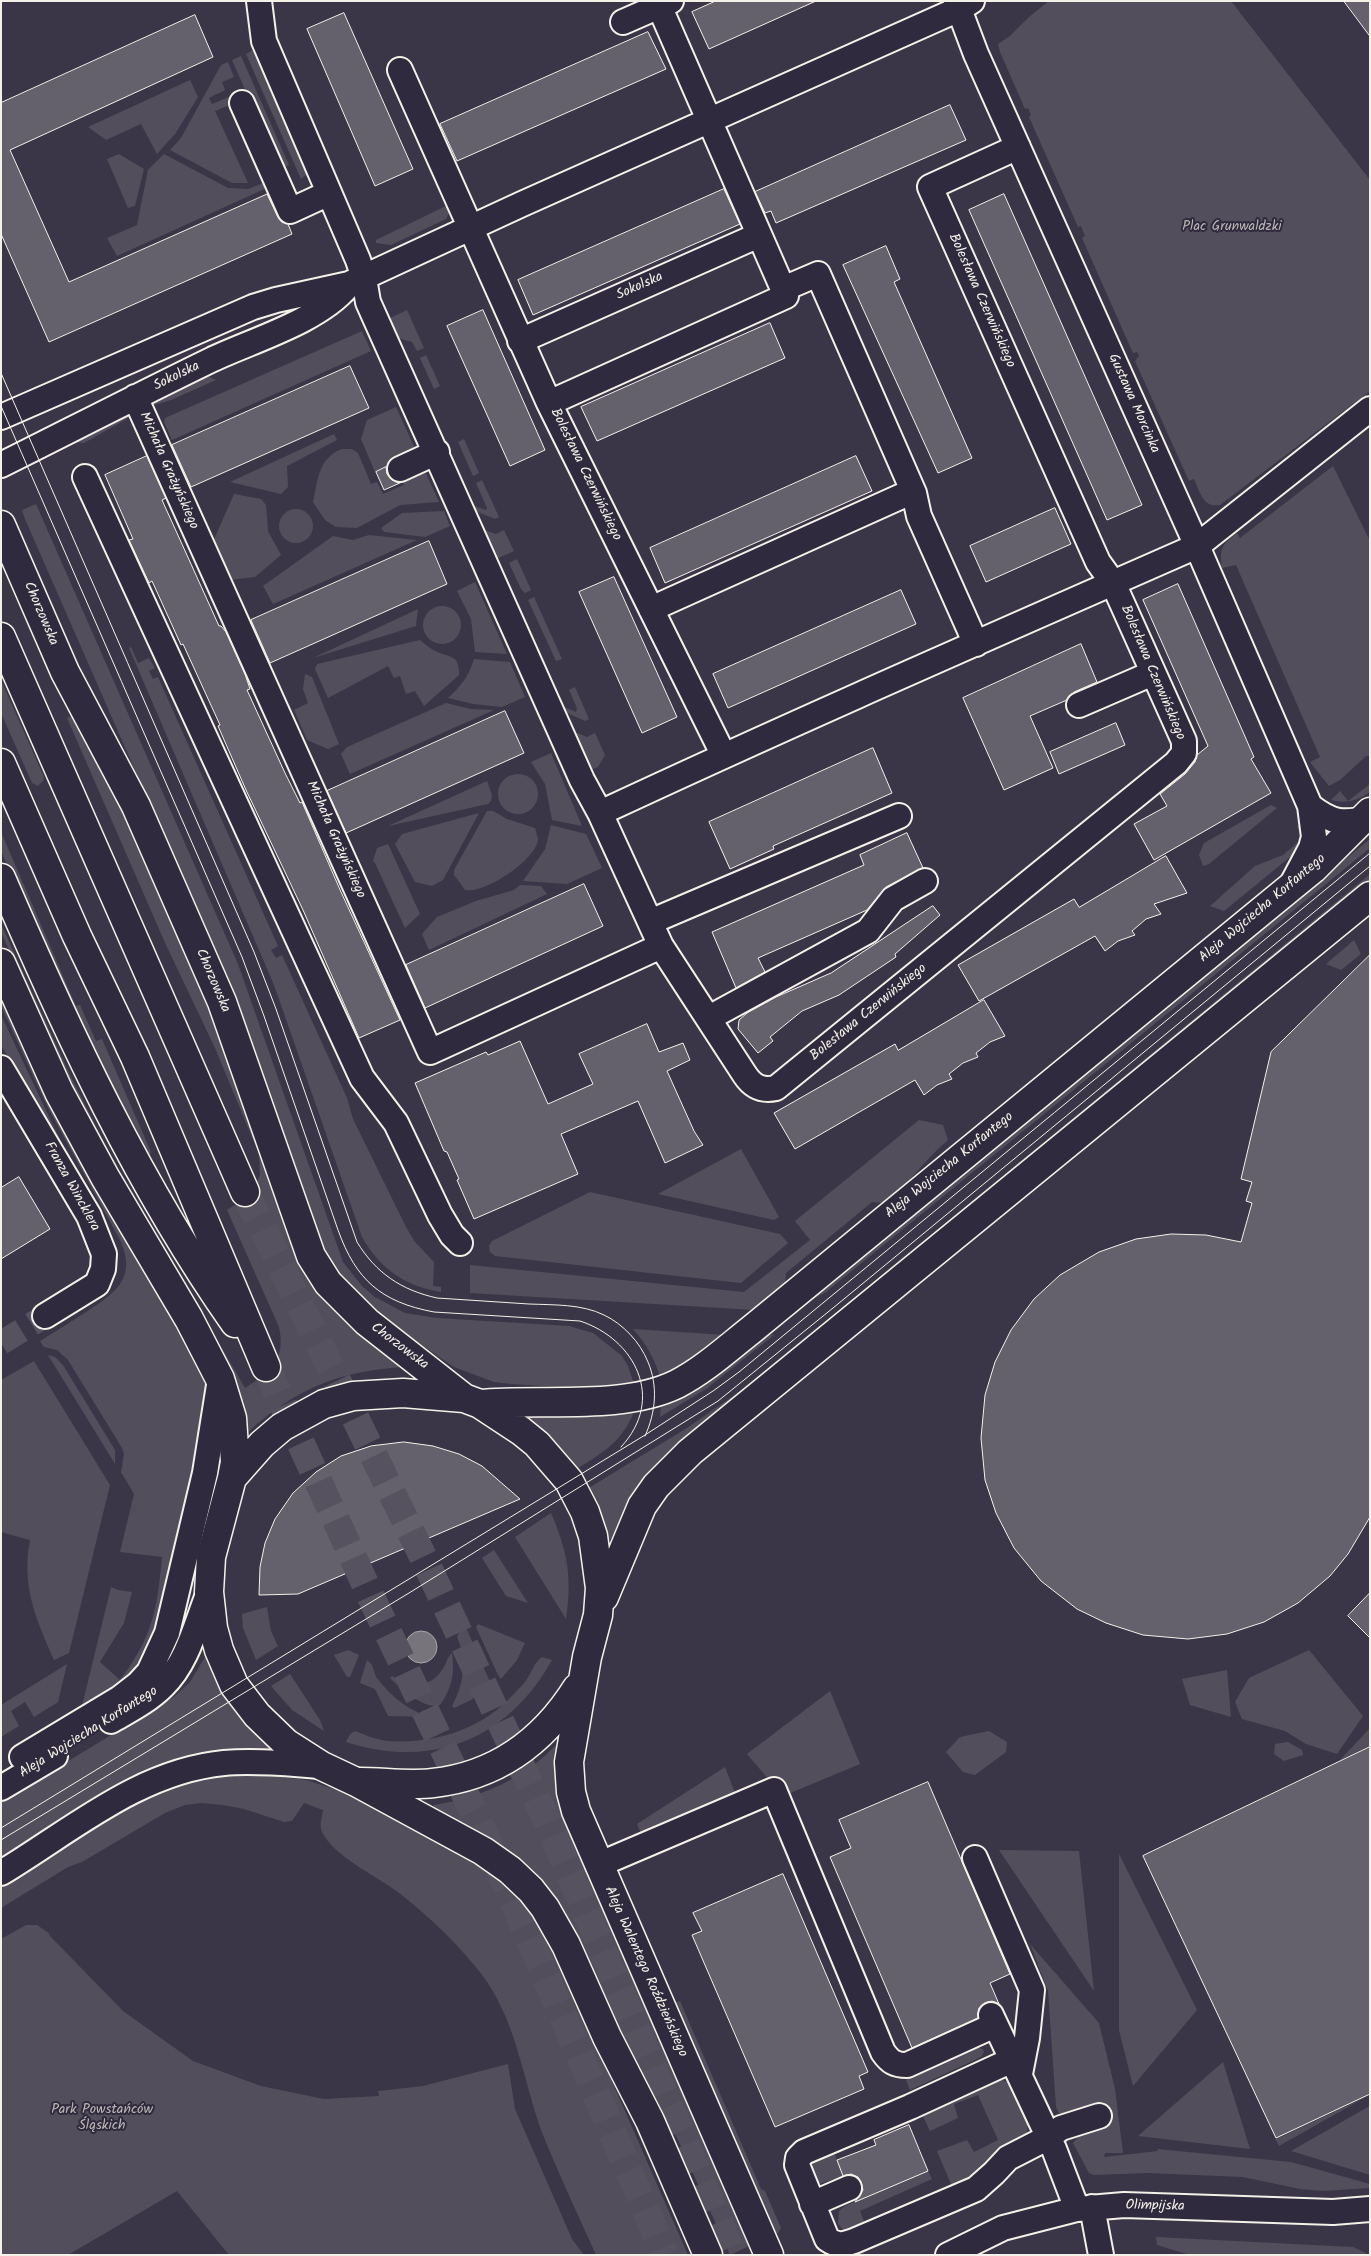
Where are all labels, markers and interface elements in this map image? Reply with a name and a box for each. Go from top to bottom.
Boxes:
park label: Plac Grunwaldzki [1182,220,1282,236]
street label: Bolesława Czerwińskiego [944,231,1018,371]
street label: Sokolska [614,269,666,305]
street label: Gustawa Morcinka [1104,352,1162,456]
street label: Sokolska [151,359,203,395]
street label: Bolesława Czerwińskiego [546,406,624,544]
street label: Michała Grażyńskiego [135,410,201,532]
street label: Chorzowska [19,579,61,649]
street label: Bolesława Czerwińskiego [1116,603,1188,743]
street label: Michała Grażyńskiego [302,779,368,901]
street label: Aleja Wojciecha Korfantego [1196,851,1330,967]
street label: Chorzowska [191,946,233,1016]
street label: Bolesława Czerwińskiego [807,961,931,1065]
street label: Aleja Wojciecha Korfantego [883,1109,1017,1223]
street label: Franza Wincklera [39,1139,103,1235]
street label: Chorzowska [367,1320,431,1374]
street label: Aleja Wojciecha Korfantego [17,1684,161,1782]
street label: Aleja Walentego Roździeńskiego [600,1884,690,2060]
park label: Park Powstańców Śląskich [51,2103,153,2136]
street label: Olimpijska [1125,2198,1185,2216]

